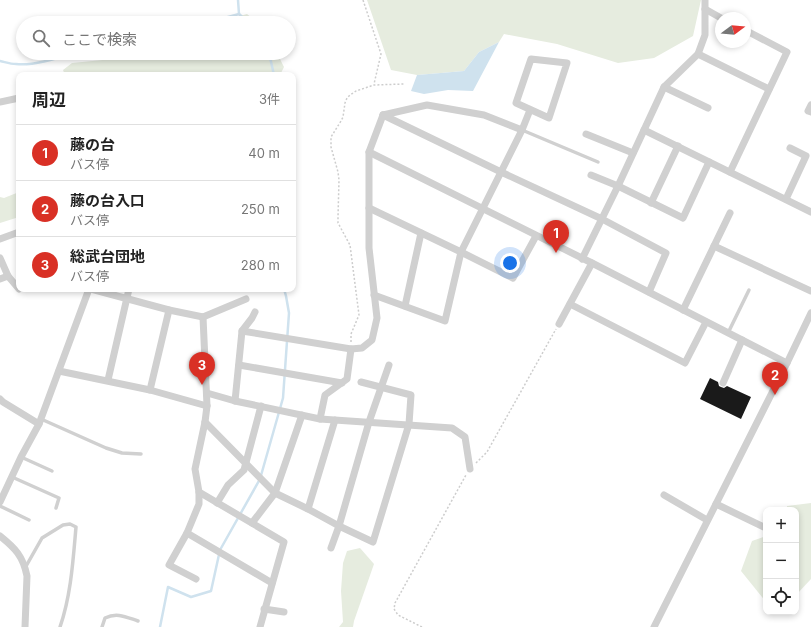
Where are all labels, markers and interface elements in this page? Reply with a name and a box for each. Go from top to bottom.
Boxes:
north arrow [715,12,751,48]
search box [16,16,296,60]
icon: search [30,27,52,49]
text: ここで検索 [62,30,137,49]
text: 周辺 [32,90,66,110]
text: 3件 [259,91,280,107]
text: 藤の台 [70,135,115,154]
text: 1 [42,145,48,161]
text: 40 m [248,145,280,161]
text: バス停 [70,156,109,172]
text: 藤の台入口 [70,191,145,210]
text: 2 [41,201,49,217]
text: 250 m [241,201,280,217]
text: バス停 [70,212,109,228]
pin: 1 [543,220,569,253]
text: 総武台団地 [70,247,145,266]
your location [500,253,520,273]
text: 3 [41,257,49,273]
text: 280 m [241,257,280,273]
text: バス停 [70,268,109,284]
pin: 3 [189,352,215,385]
pin: 2 [762,362,788,395]
map controls [763,507,799,615]
button: + [763,507,799,543]
button: − [763,543,799,579]
button: locate [763,579,799,615]

